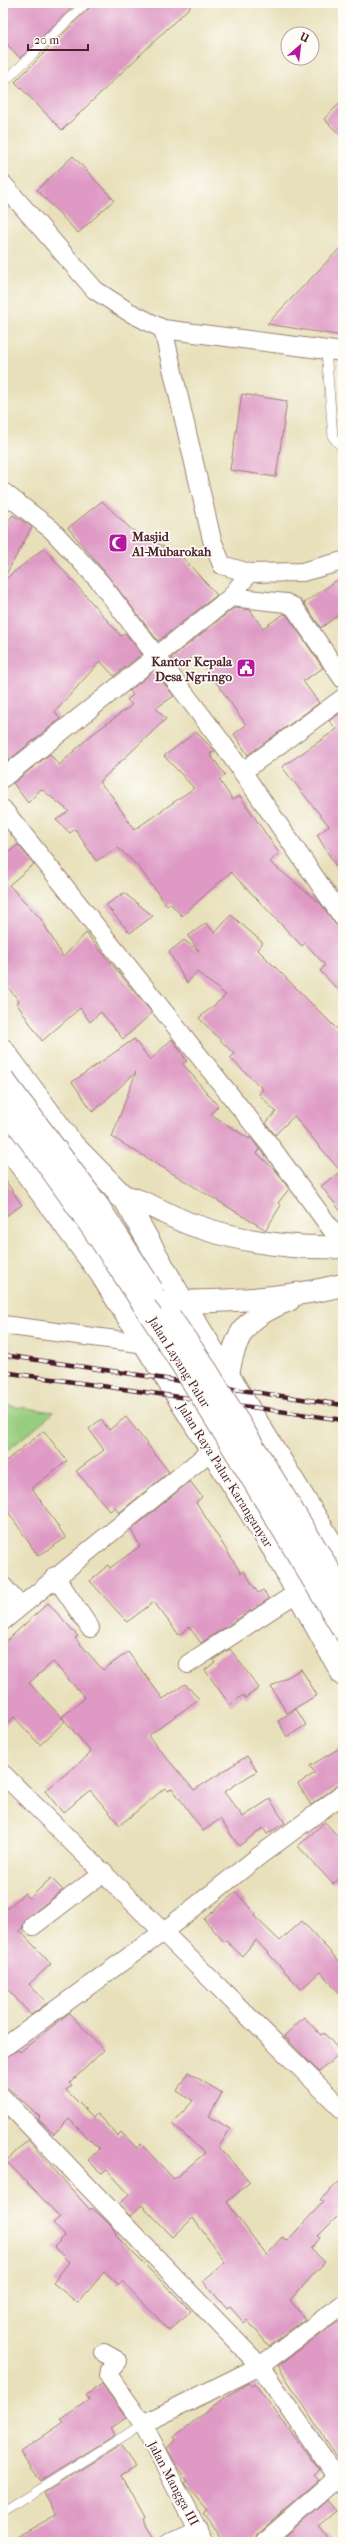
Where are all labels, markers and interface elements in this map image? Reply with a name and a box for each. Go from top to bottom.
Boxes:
scale bar [28,26,88,52]
north arrow [280,26,320,66]
text: U [297,29,312,46]
text: 20 m [34,33,59,47]
place label: Masjid Al-Mubarokah [131,529,212,559]
mosque icon: Masjid Al-Mubarokah [107,532,129,554]
place label: Kantor Kepala Desa Ngringo [151,654,233,685]
public building icon: Kantor Kepala Desa Ngringo [235,657,257,679]
street label: Jalan Layang Palur [145,1313,214,1411]
street label: Jalan Raya Palur Karanganyar [174,1399,277,1551]
street label: Jalan Mangga III [144,2437,202,2528]

